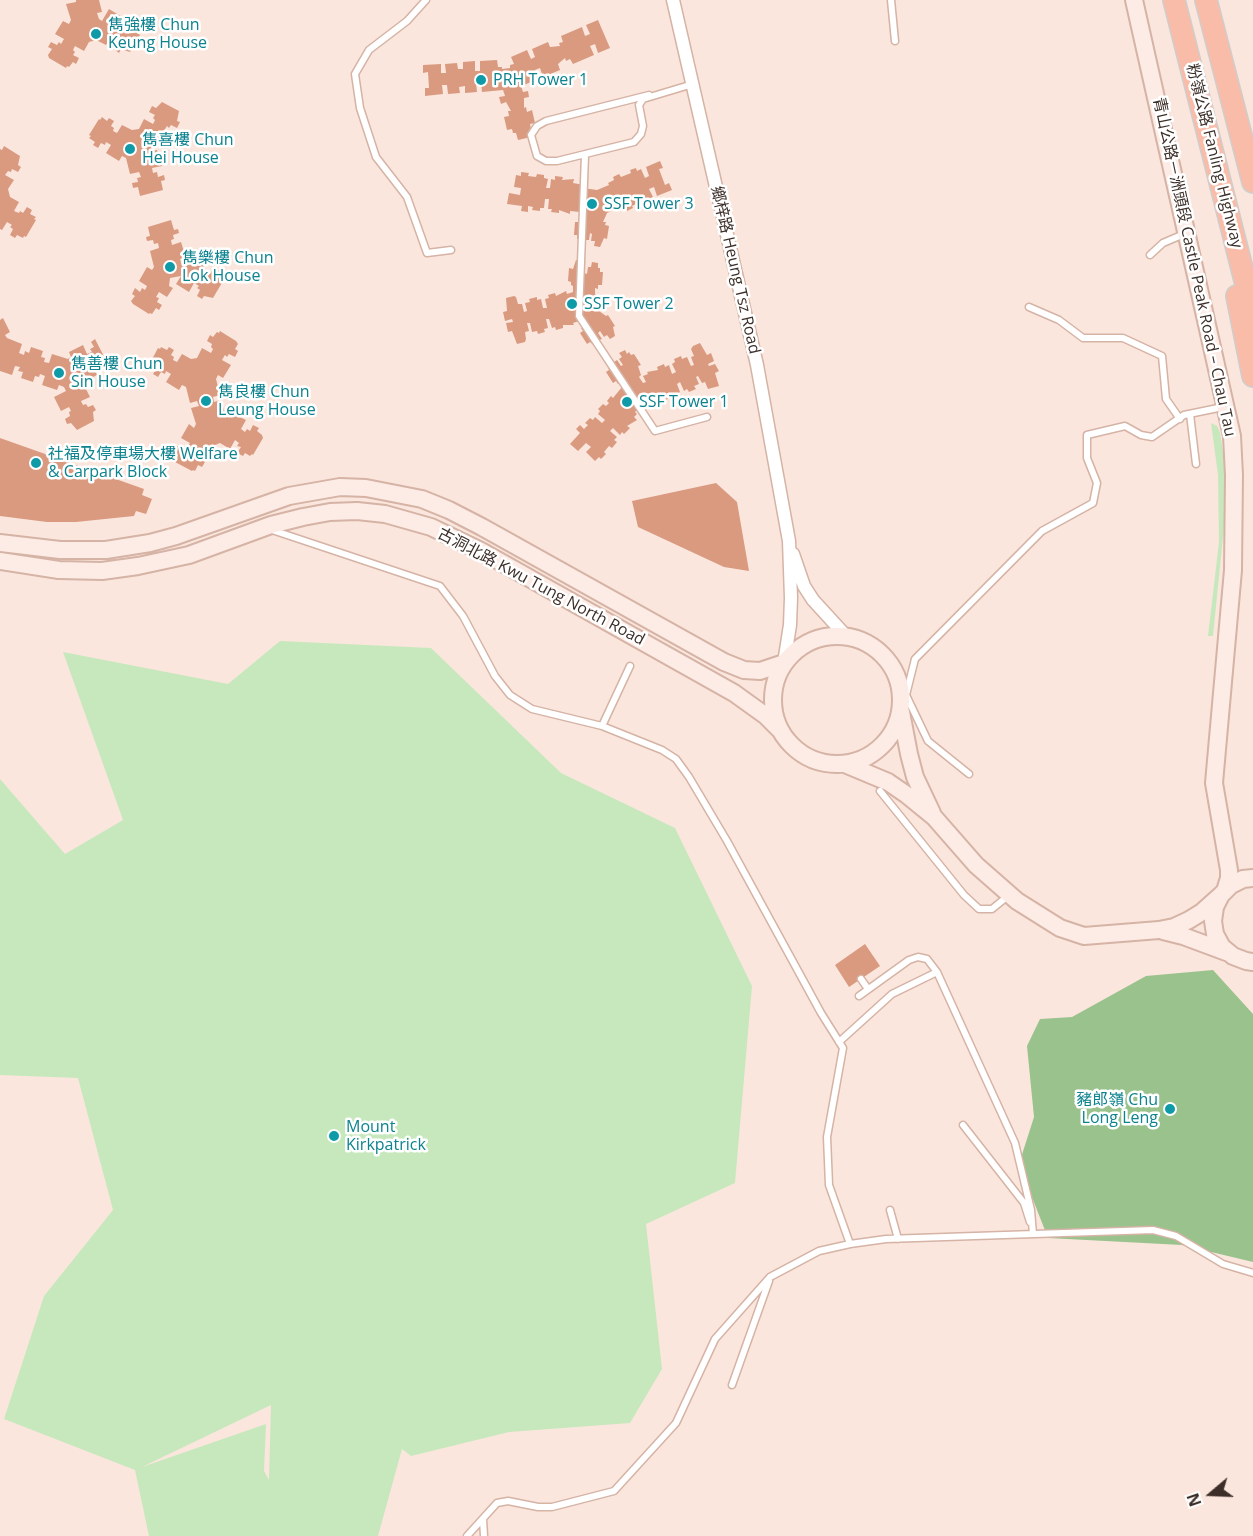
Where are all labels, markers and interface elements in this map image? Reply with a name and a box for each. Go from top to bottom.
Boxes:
place label: 雋強樓 Chun Keung House [108,15,207,53]
marker: 雋強樓 Chun Keung House [89,27,103,41]
street label: 粉嶺公路 Fanling Highway [1182,62,1246,250]
place label: PRH Tower 1 [493,70,588,90]
marker: PRH Tower 1 [474,73,488,87]
street label: 青山公路－洲頭段 Castle Peak Road – Chau Tau [1149,96,1239,438]
place label: 雋喜樓 Chun Hei House [142,130,234,168]
marker: 雋喜樓 Chun Hei House [123,142,137,156]
street label: 鄉梓路 Heung Tsz Road [706,184,764,356]
place label: SSF Tower 3 [604,194,694,214]
marker: SSF Tower 3 [585,197,599,211]
place label: 雋樂樓 Chun Lok House [182,248,274,286]
marker: 雋樂樓 Chun Lok House [163,260,177,274]
place label: SSF Tower 2 [584,294,674,314]
marker: SSF Tower 2 [565,297,579,311]
place label: 雋善樓 Chun Sin House [71,354,163,392]
marker: 雋善樓 Chun Sin House [52,366,66,380]
place label: 雋良樓 Chun Leung House [218,382,316,420]
place label: SSF Tower 1 [639,392,729,412]
marker: 雋良樓 Chun Leung House [199,394,213,408]
marker: SSF Tower 1 [620,395,634,409]
place label: 社福及停車場大樓 Welfare & Carpark Block [48,444,238,482]
marker: 社福及停車場大樓 Welfare & Carpark Block [29,456,43,470]
street label: 古洞北路 Kwu Tung North Road [434,524,648,650]
place label: 豬郎嶺 Chu Long Leng [1076,1090,1158,1128]
marker: 豬郎嶺 Chu Long Leng [1163,1102,1177,1116]
place label: Mount Kirkpatrick [346,1117,426,1155]
marker: Mount Kirkpatrick [327,1129,341,1143]
north arrow [1181,1464,1241,1524]
text: N [1181,1490,1207,1510]

